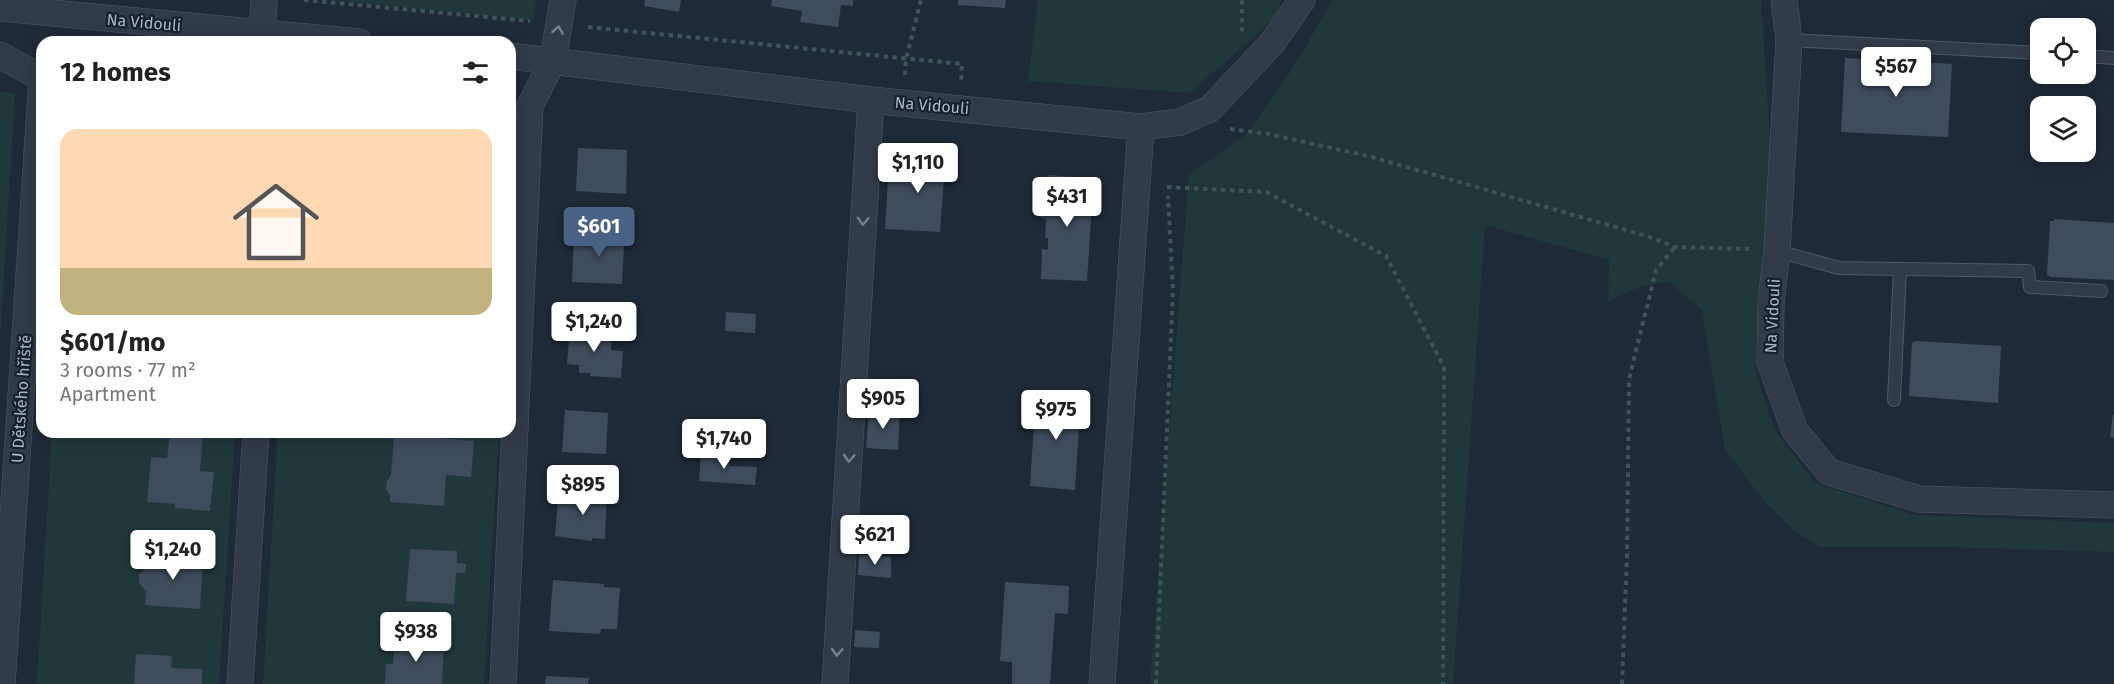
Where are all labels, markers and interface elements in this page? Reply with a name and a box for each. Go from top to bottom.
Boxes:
street label: Na Vidouli [106,10,182,35]
map controls [2030,18,2096,162]
button: locate [2030,18,2096,84]
one-way arrow [551,25,564,35]
pin: $567 [1860,47,1932,98]
text: $567 [1875,54,1917,78]
icon: filters [459,56,492,89]
text: 12 homes [60,57,171,88]
street label: Na Vidouli [894,93,970,118]
button: layers [2030,96,2096,162]
pin: $1,110 [869,143,967,194]
text: $1,110 [892,150,944,174]
icon: home [222,168,330,276]
pin: $431 [1031,177,1103,228]
text: $431 [1046,184,1088,208]
pin: $601 [563,207,635,258]
text: $601 [578,214,620,238]
one-way arrow [857,217,870,226]
street label: Na Vidouli [1761,278,1784,354]
pin: $1,240 [545,302,643,353]
text: $1,240 [565,309,623,333]
text: $601/mo [60,327,166,358]
street label: U Dětského hřiště [8,334,35,464]
text: 3 rooms · 77 m² [60,358,196,382]
pin: $905 [847,379,919,430]
text: Apartment [60,382,156,406]
text: $905 [861,386,905,410]
pin: $975 [1020,390,1092,441]
text: $975 [1035,397,1077,421]
pin: $1,740 [675,419,773,470]
text: $1,740 [696,426,752,450]
one-way arrow [843,453,856,462]
pin: $895 [547,465,619,516]
text: $895 [561,472,605,496]
pin: $621 [839,515,911,566]
text: $621 [854,522,896,546]
pin: $1,240 [124,530,222,581]
text: $1,240 [144,537,202,561]
pin: $938 [380,612,452,663]
text: $938 [394,619,438,643]
one-way arrow [831,648,844,657]

